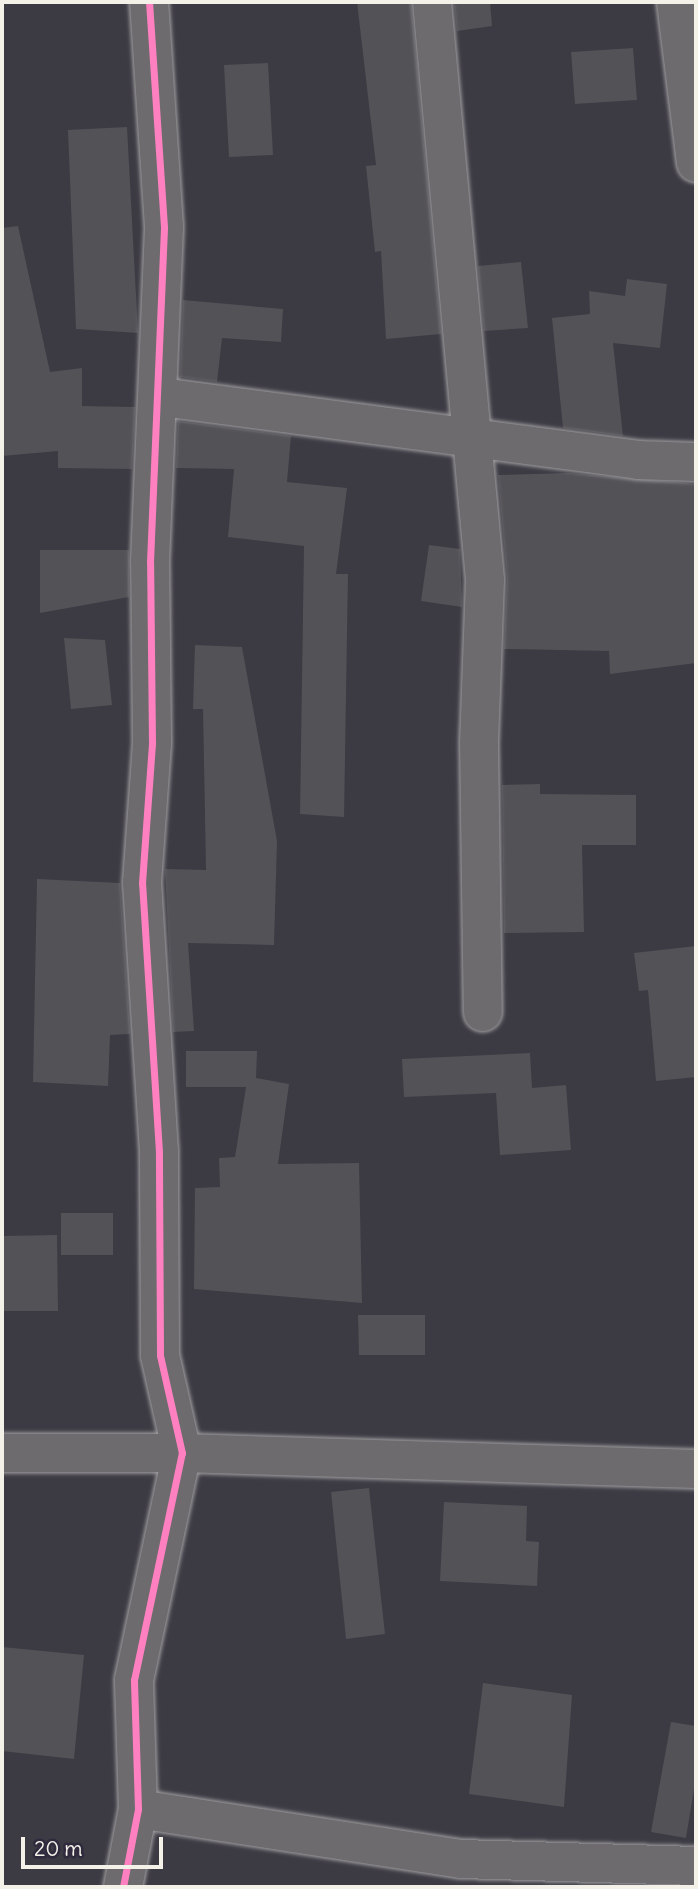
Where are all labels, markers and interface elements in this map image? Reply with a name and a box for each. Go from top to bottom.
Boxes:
scale bar [24,1822,166,1866]
text: 20 m [34,1835,83,1862]

